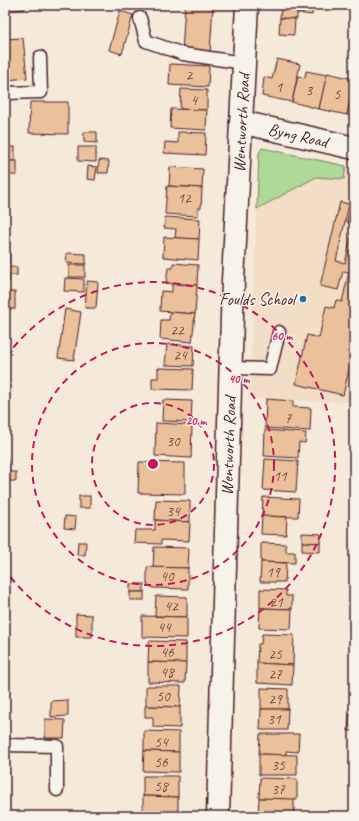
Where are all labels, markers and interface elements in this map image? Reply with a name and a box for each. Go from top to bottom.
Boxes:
house number: 2 [186,66,194,85]
street label: Wentworth Road [228,71,255,173]
house number: 1 [276,78,284,97]
house number: 3 [306,81,314,100]
house number: 5 [334,85,342,104]
house number: 4 [191,91,199,110]
street label: Byng Road [266,118,332,153]
house number: 12 [177,189,192,208]
place label: Foulds School [219,289,298,310]
marker: Foulds School [298,294,308,304]
house number: 22 [170,321,185,340]
text: 60 m [272,328,294,344]
house number: 24 [173,346,188,365]
text: 40 m [229,371,250,387]
street label: Wentworth Road [216,394,241,496]
house number: 7 [285,409,293,428]
text: 20 m [186,413,207,429]
house number: 30 [166,432,181,451]
centre of rings [146,457,160,471]
house number: 11 [273,467,288,486]
house number: 34 [166,502,181,521]
house number: 19 [266,563,281,582]
house number: 40 [160,567,175,586]
house number: 21 [269,593,284,612]
house number: 42 [164,597,179,616]
house number: 44 [157,618,172,637]
house number: 46 [160,643,175,662]
house number: 25 [268,645,283,664]
house number: 48 [160,663,175,682]
house number: 27 [268,665,283,684]
house number: 50 [156,687,171,706]
house number: 29 [268,690,283,709]
house number: 31 [267,710,282,729]
house number: 54 [154,733,169,752]
house number: 56 [154,753,169,772]
house number: 35 [271,756,286,775]
house number: 58 [154,777,169,796]
house number: 37 [271,780,286,799]

